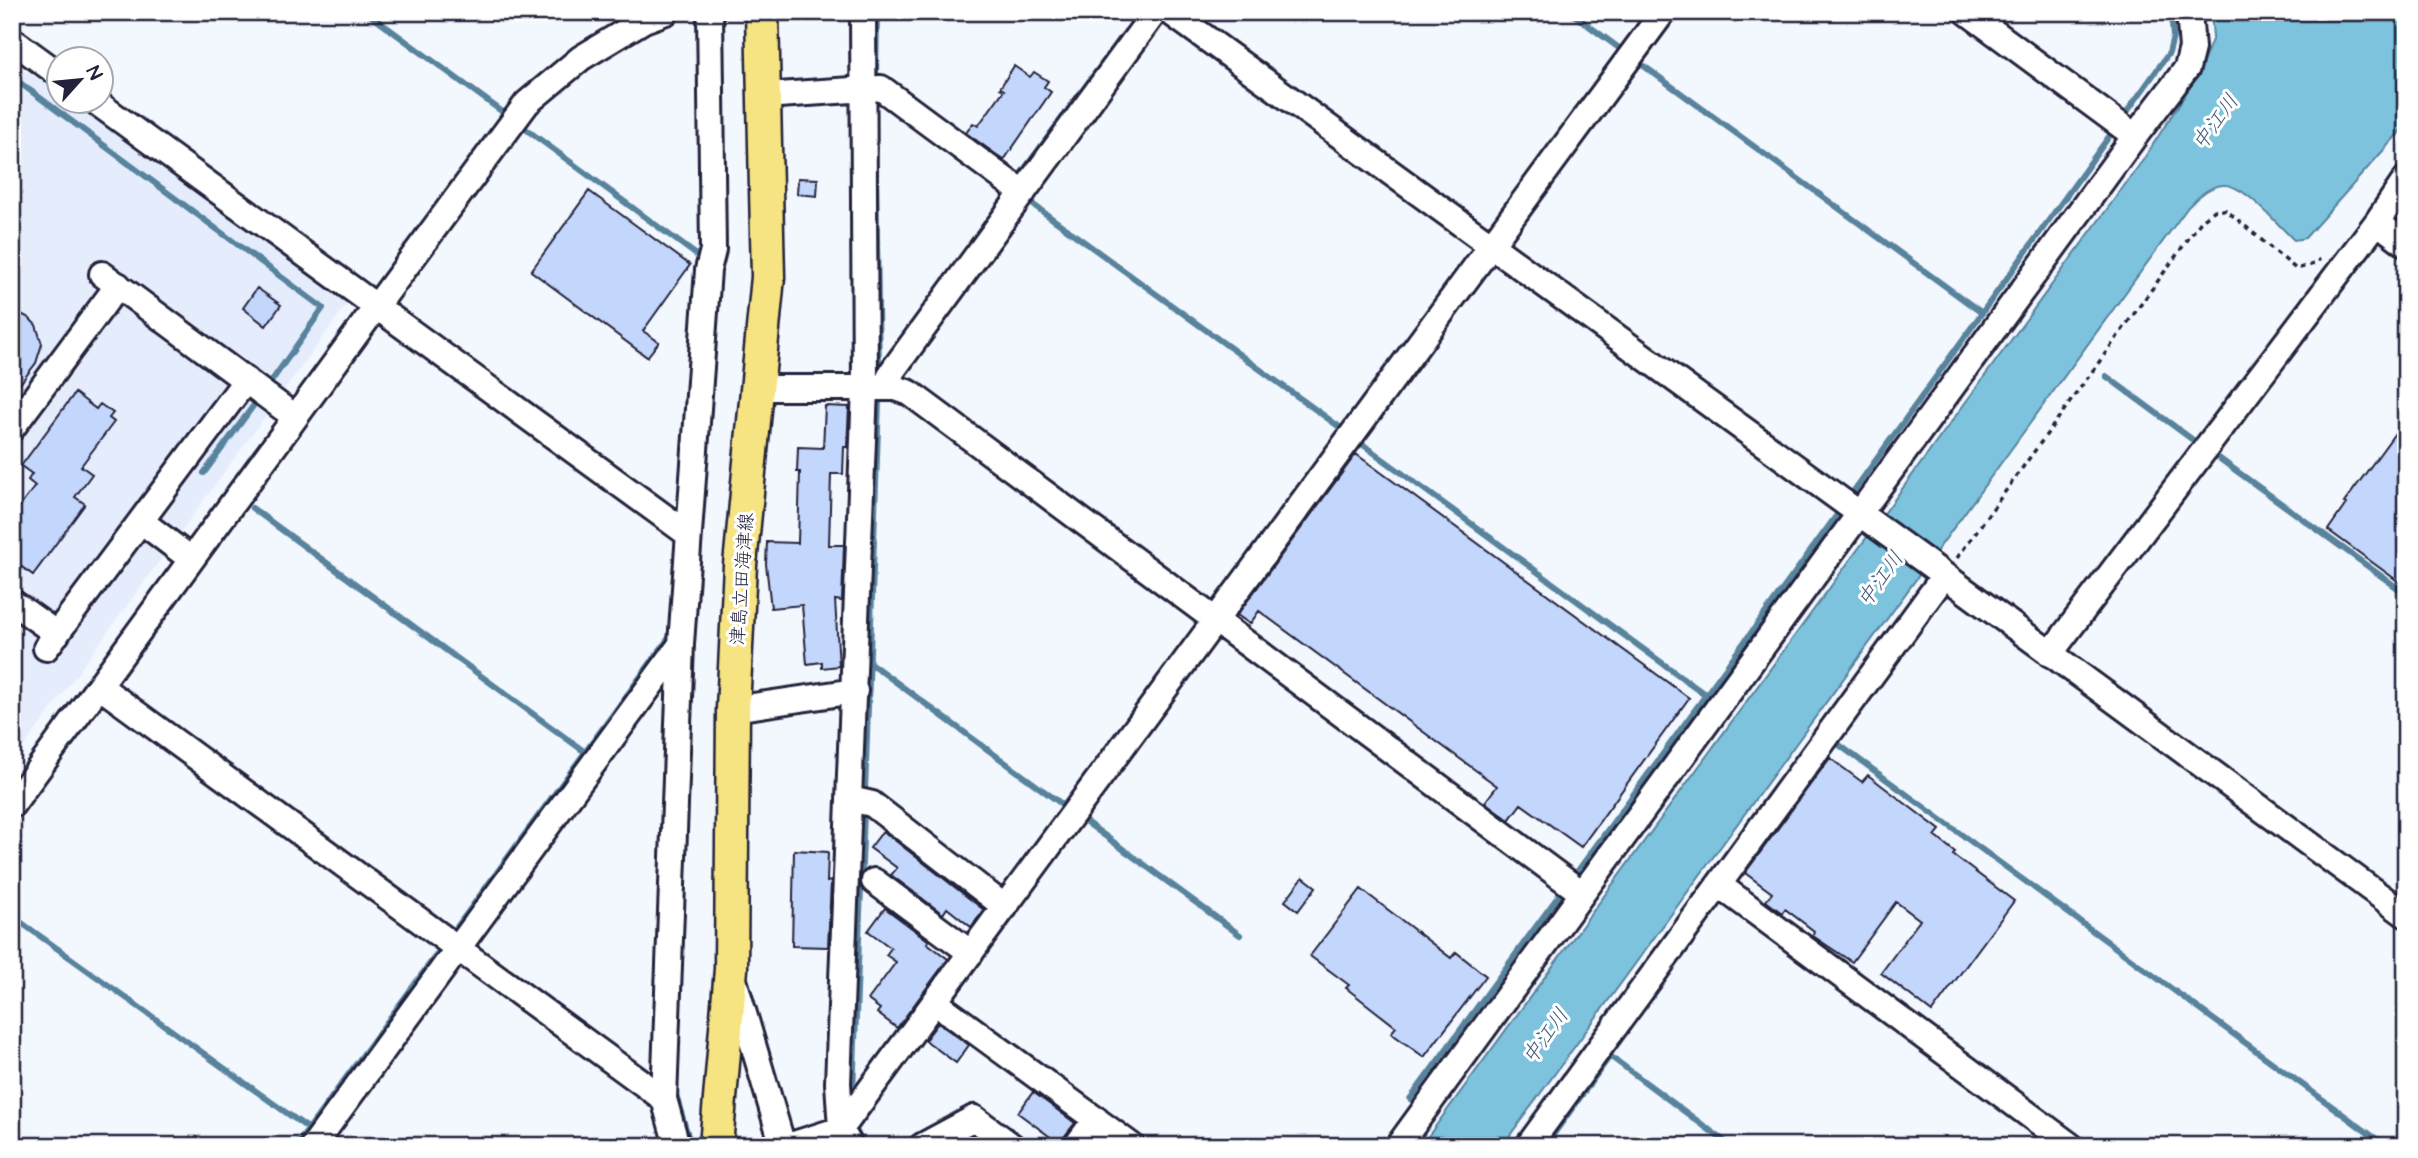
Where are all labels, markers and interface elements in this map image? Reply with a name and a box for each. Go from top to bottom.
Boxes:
north arrow [46,46,116,116]
text: N [79,62,109,84]
water label: 中江川 [2185,88,2246,156]
street label: 津島立田海津線 [724,512,761,646]
water label: 中江川 [1850,545,1911,613]
water label: 中江川 [1515,1002,1576,1070]

